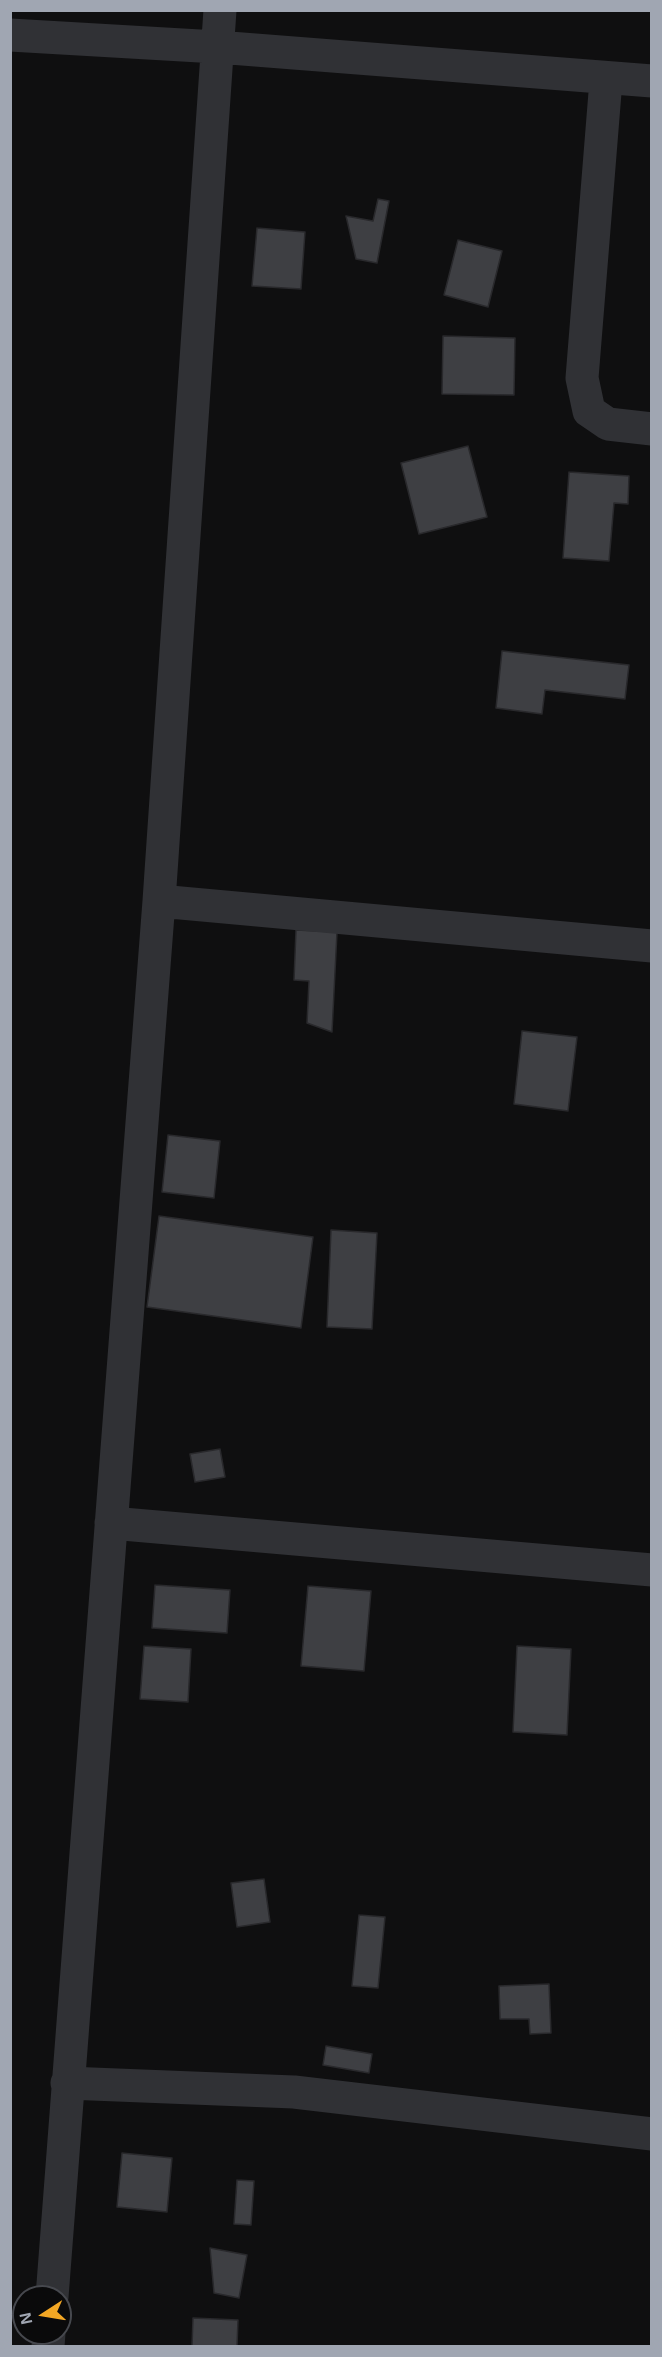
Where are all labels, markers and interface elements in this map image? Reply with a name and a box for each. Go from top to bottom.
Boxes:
north arrow [12,2285,72,2345]
text: N [16,2311,35,2326]

